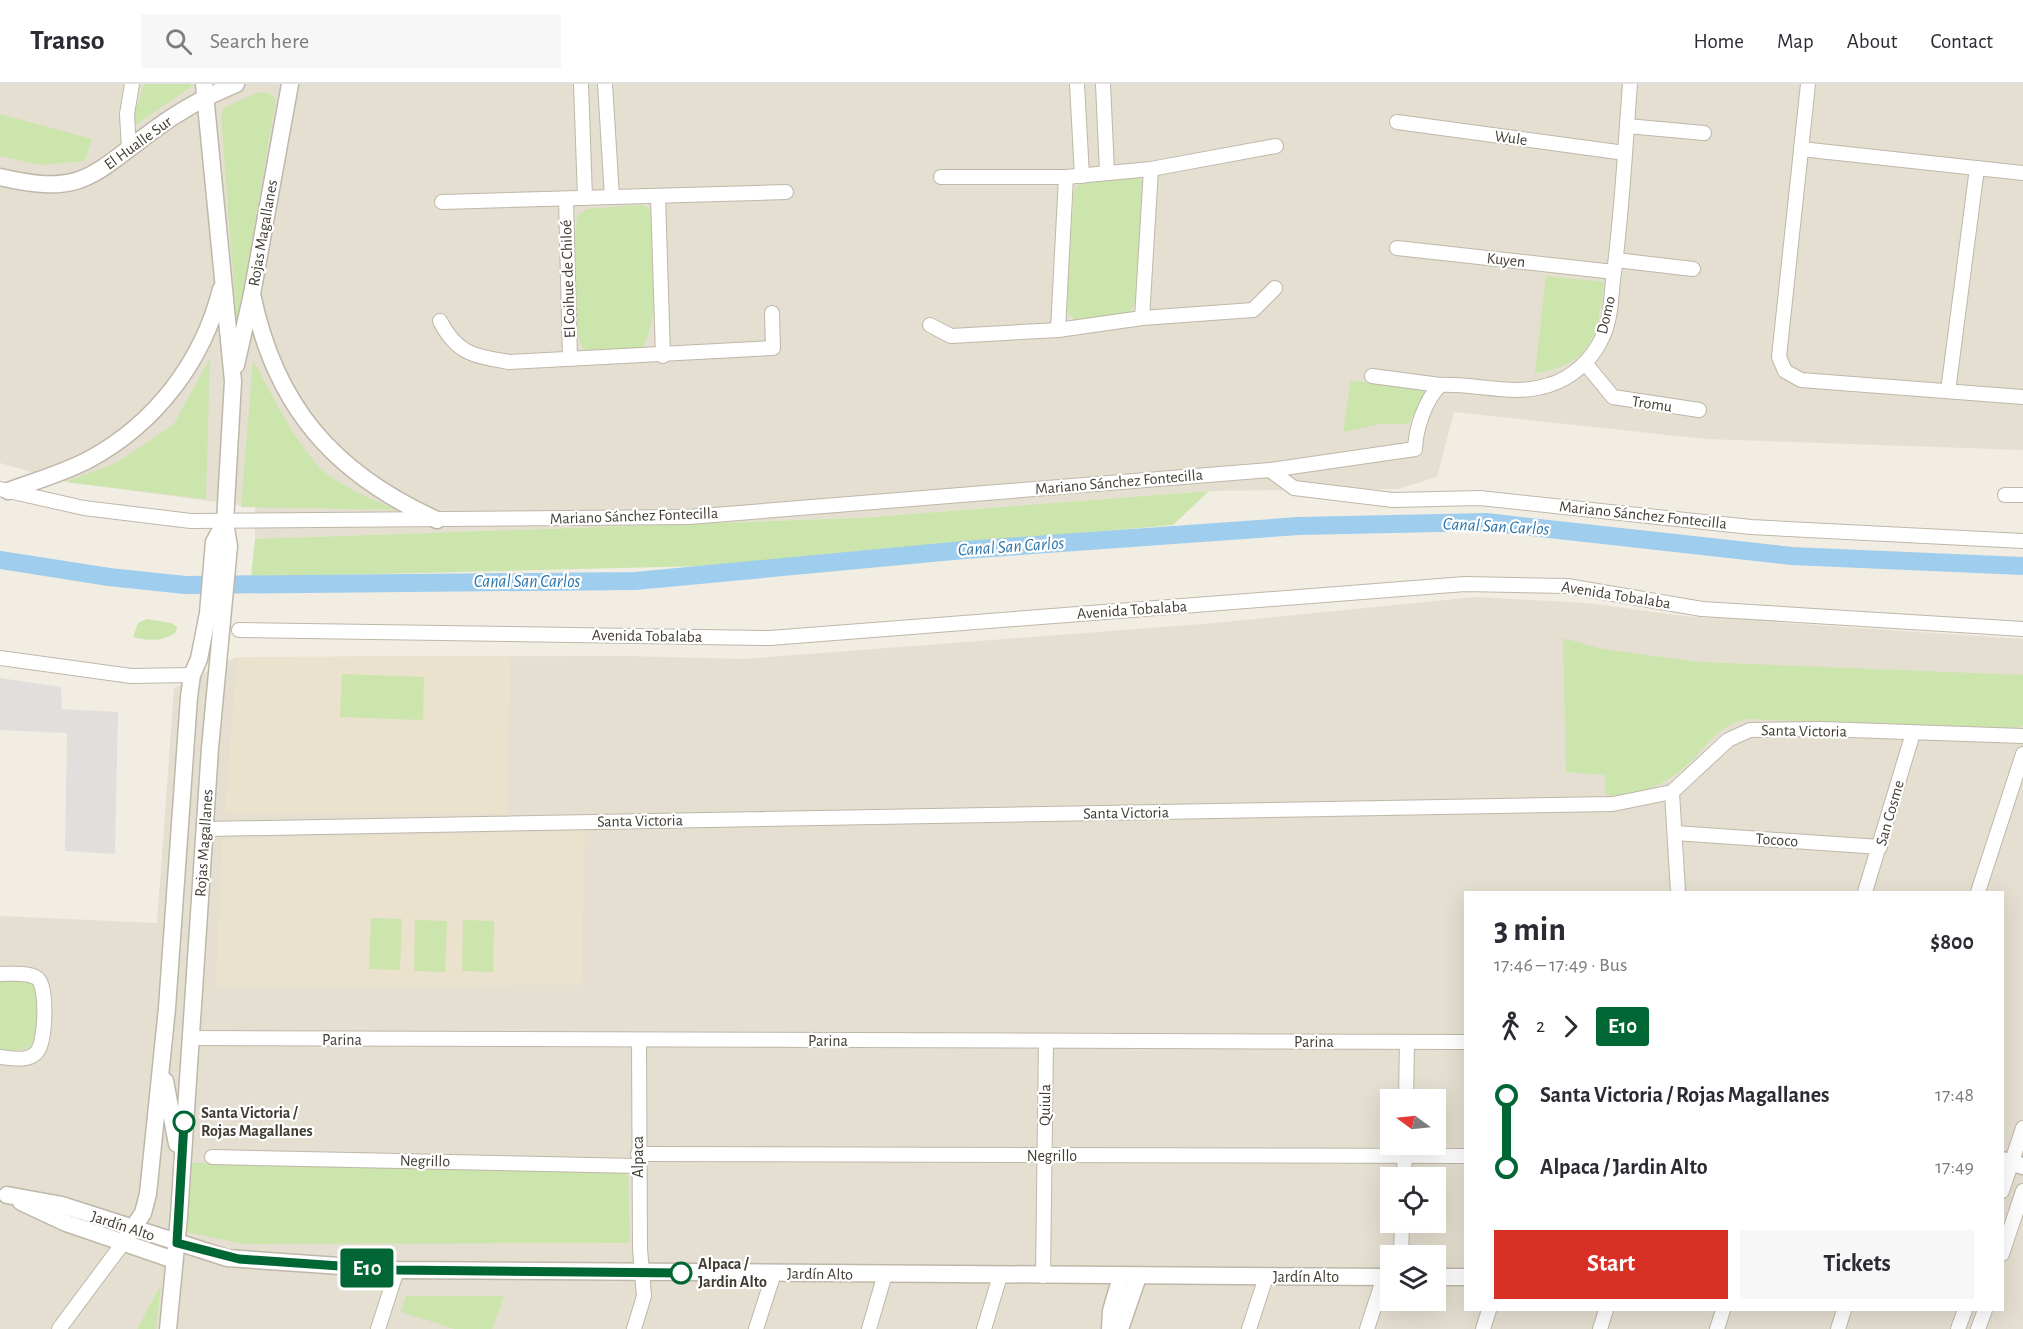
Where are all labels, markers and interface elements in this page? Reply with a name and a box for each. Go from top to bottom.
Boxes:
search box [141,14,561,68]
icon: search [162,25,195,58]
text: Transo [30,27,105,55]
text: Search here [210,30,309,52]
text: Home [1693,31,1744,52]
text: Map [1777,31,1814,52]
text: About [1847,31,1897,52]
text: Contact [1930,31,1993,52]
street label: El Hualle Sur [101,113,175,173]
street label: Wule [1494,128,1528,148]
street label: Rojas Magallanes [246,178,281,288]
street label: El Coihue de Chiloé [558,220,578,338]
street label: Kuyen [1486,250,1526,271]
street label: Domo [1594,294,1618,336]
street label: Tromu [1631,393,1673,415]
street label: Mariano Sánchez Fontecilla [1034,467,1204,497]
street label: Mariano Sánchez Fontecilla [1558,498,1728,532]
street label: Mariano Sánchez Fontecilla [550,505,718,527]
water label: Canal San Carlos [1442,515,1550,539]
water label: Canal San Carlos [957,534,1065,560]
water label: Canal San Carlos [474,573,581,591]
street label: Avenida Tobalaba [1560,578,1672,612]
street label: Avenida Tobalaba [1076,598,1188,622]
street label: Avenida Tobalaba [592,627,702,645]
street label: Santa Victoria [1761,722,1847,740]
street label: San Cosme [1873,778,1907,848]
street label: Rojas Magallanes [192,789,217,897]
street label: Santa Victoria [1083,804,1169,822]
street label: Santa Victoria [597,812,683,830]
street label: Tococo [1755,831,1799,849]
text: 3 min [1494,914,1566,947]
text: $800 [1930,931,1974,953]
text: 17:46 – 17:49 · Bus [1494,955,1627,975]
icon: walk [1494,1010,1527,1043]
icon: forward [1554,1010,1587,1043]
text: 2 [1536,1016,1545,1036]
text: E10 [1608,1016,1637,1037]
street label: Parina [322,1032,362,1048]
street label: Parina [808,1033,848,1049]
street label: Parina [1294,1034,1334,1050]
street label: Quiula [1037,1084,1054,1126]
text: Santa Victoria / Rojas Magallanes [1540,1084,1830,1106]
text: 17:48 [1935,1085,1974,1105]
north arrow [1380,1089,1446,1155]
map controls [1380,1089,1446,1311]
place label: Santa Victoria / Rojas Magallanes [201,1105,313,1140]
marker: Santa Victoria / Rojas Magallanes [173,1111,195,1133]
street label: Alpaca [630,1136,646,1178]
street label: Negrillo [1027,1148,1077,1164]
street label: Negrillo [400,1153,450,1169]
text: Alpaca / Jardin Alto [1540,1156,1708,1178]
text: 17:49 [1935,1157,1974,1177]
button: locate [1380,1167,1446,1233]
street label: Jardín Alto [89,1208,157,1244]
button: Start [1494,1230,1728,1299]
button: Tickets [1740,1230,1974,1299]
button: layers [1380,1245,1446,1311]
line badge: E10 [332,1248,401,1288]
place label: Alpaca / Jardin Alto [698,1256,767,1290]
text: E10 [352,1258,382,1279]
marker: Alpaca / Jardin Alto [670,1262,692,1284]
street label: Jardín Alto [787,1265,853,1283]
street label: Jardín Alto [1273,1269,1339,1285]

